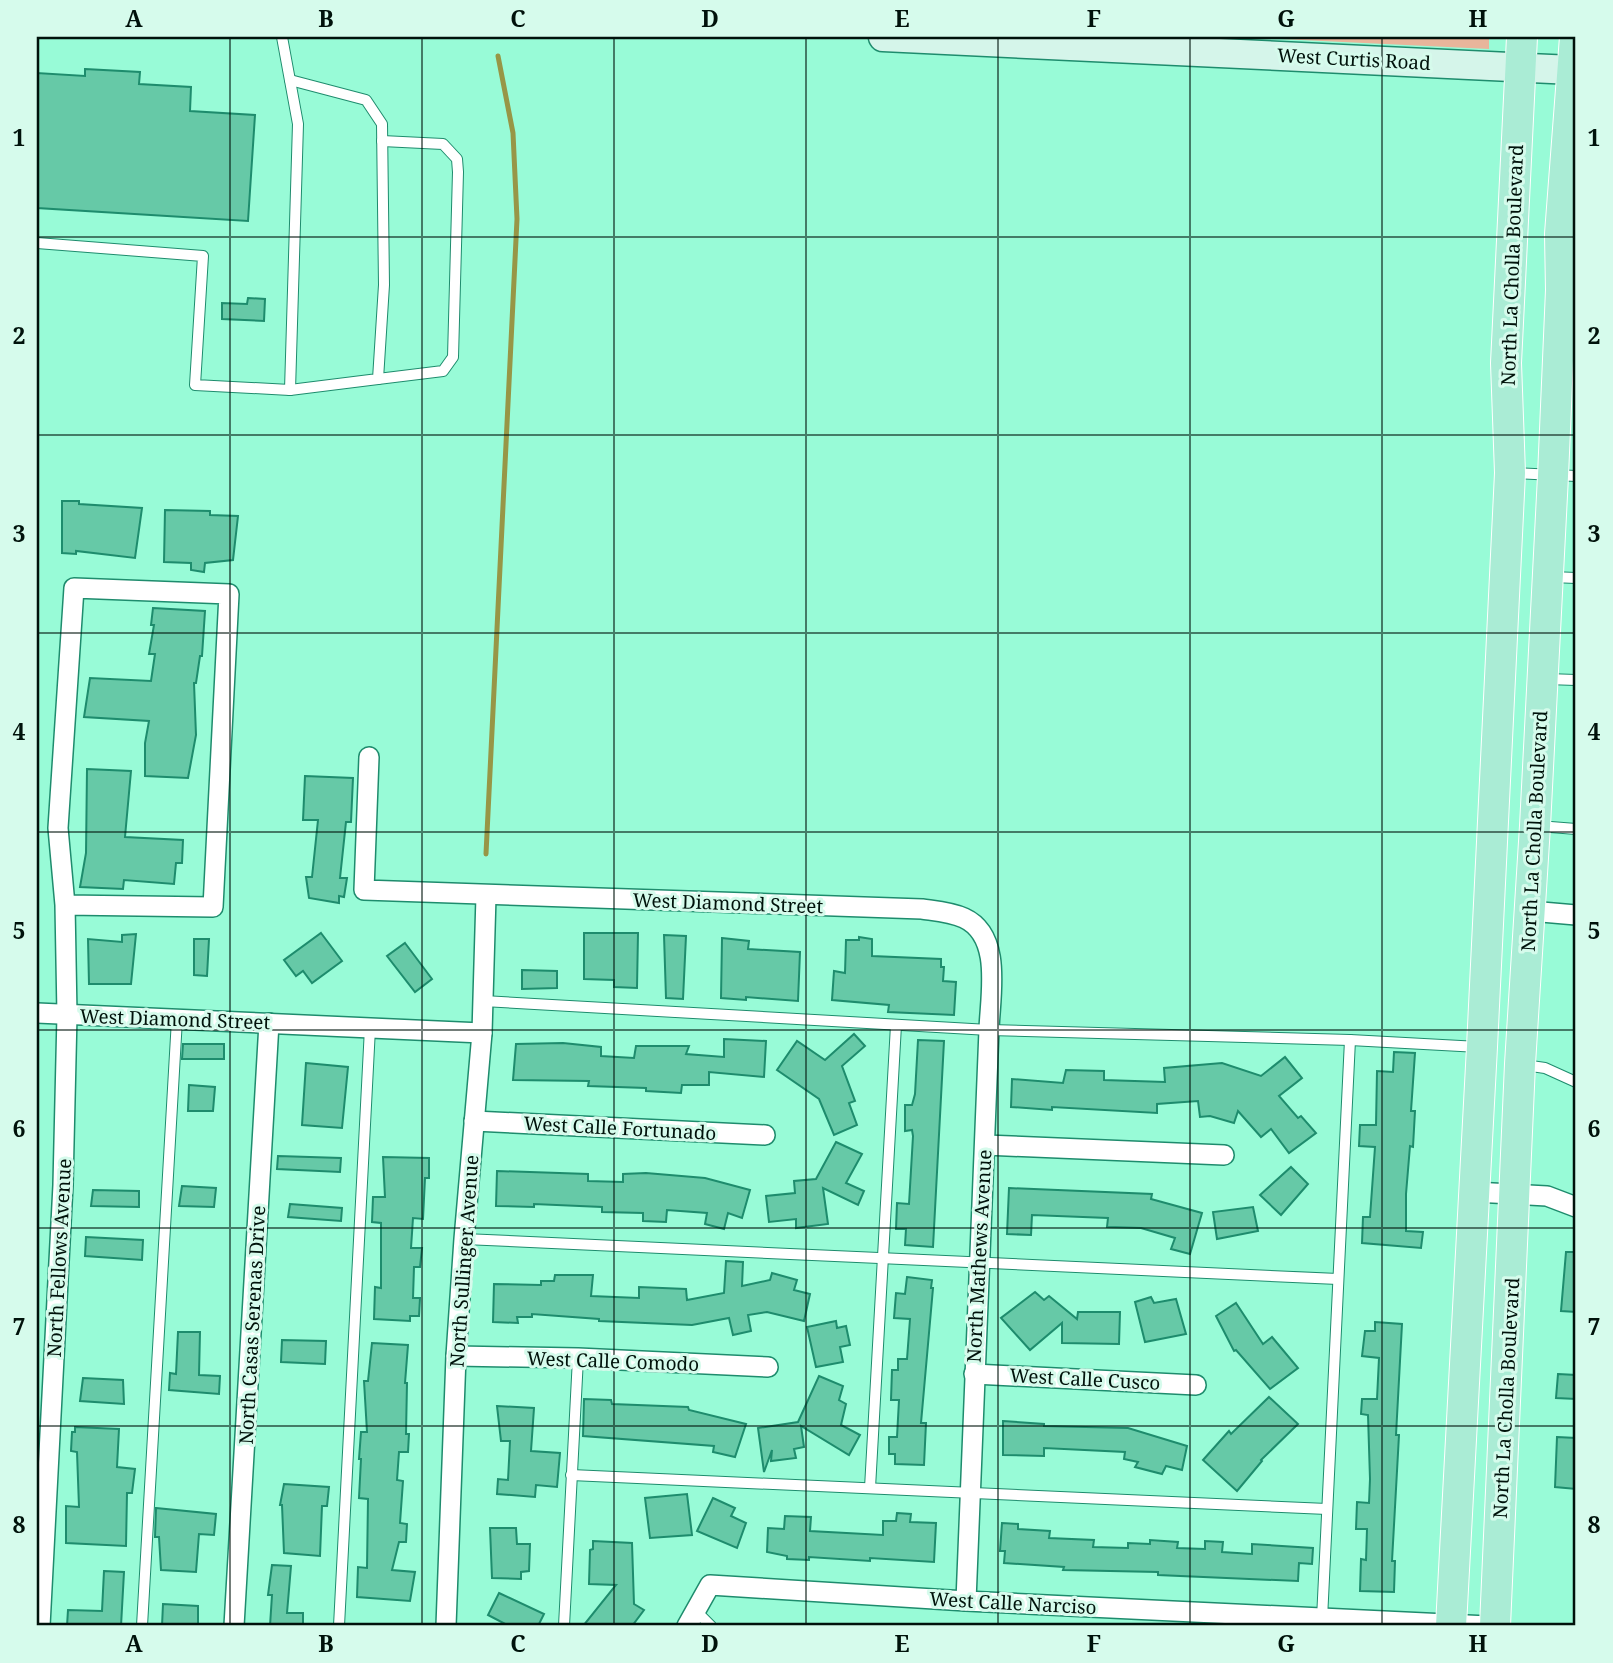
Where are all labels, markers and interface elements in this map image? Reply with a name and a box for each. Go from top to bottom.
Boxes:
text: A [125,2,143,34]
text: B [318,2,334,34]
text: C [510,2,526,34]
text: D [701,2,719,34]
text: E [894,2,910,34]
text: F [1087,2,1101,34]
text: G [1277,2,1295,34]
text: H [1469,2,1488,34]
street label: West Curtis Road [1276,42,1432,76]
text: 1 [13,121,26,153]
text: 1 [1588,121,1601,153]
street label: North La Cholla Boulevard [1495,144,1529,386]
text: 2 [13,319,26,351]
text: 2 [1588,319,1601,351]
text: 3 [13,517,26,549]
text: 3 [1588,517,1601,549]
street label: North La Cholla Boulevard [1515,709,1553,952]
text: 4 [13,715,26,747]
text: 4 [1588,715,1601,747]
street label: West Diamond Street [632,887,824,919]
text: 5 [13,914,26,946]
text: 5 [1588,914,1601,946]
street label: West Diamond Street [79,1003,271,1035]
street label: West Calle Fortunado [523,1110,717,1146]
text: 6 [13,1112,26,1144]
text: 6 [1588,1112,1601,1144]
street label: North Mathews Avenue [960,1149,998,1363]
street label: North Sullinger Avenue [444,1154,484,1368]
street label: North Fellows Avenue [41,1158,77,1358]
street label: North Casas Serenas Drive [233,1205,271,1445]
street label: North La Cholla Boulevard [1487,1276,1525,1519]
text: 7 [13,1310,26,1342]
text: 7 [1588,1310,1601,1342]
street label: West Calle Comodo [526,1345,700,1377]
street label: West Calle Cusco [1009,1362,1161,1396]
text: 8 [13,1508,26,1540]
text: 8 [1588,1508,1601,1540]
street label: West Calle Narciso [929,1586,1097,1620]
text: A [125,1627,143,1659]
text: B [318,1627,334,1659]
text: C [510,1627,526,1659]
text: D [701,1627,719,1659]
text: E [894,1627,910,1659]
text: F [1087,1627,1101,1659]
text: G [1277,1627,1295,1659]
text: H [1469,1627,1488,1659]

